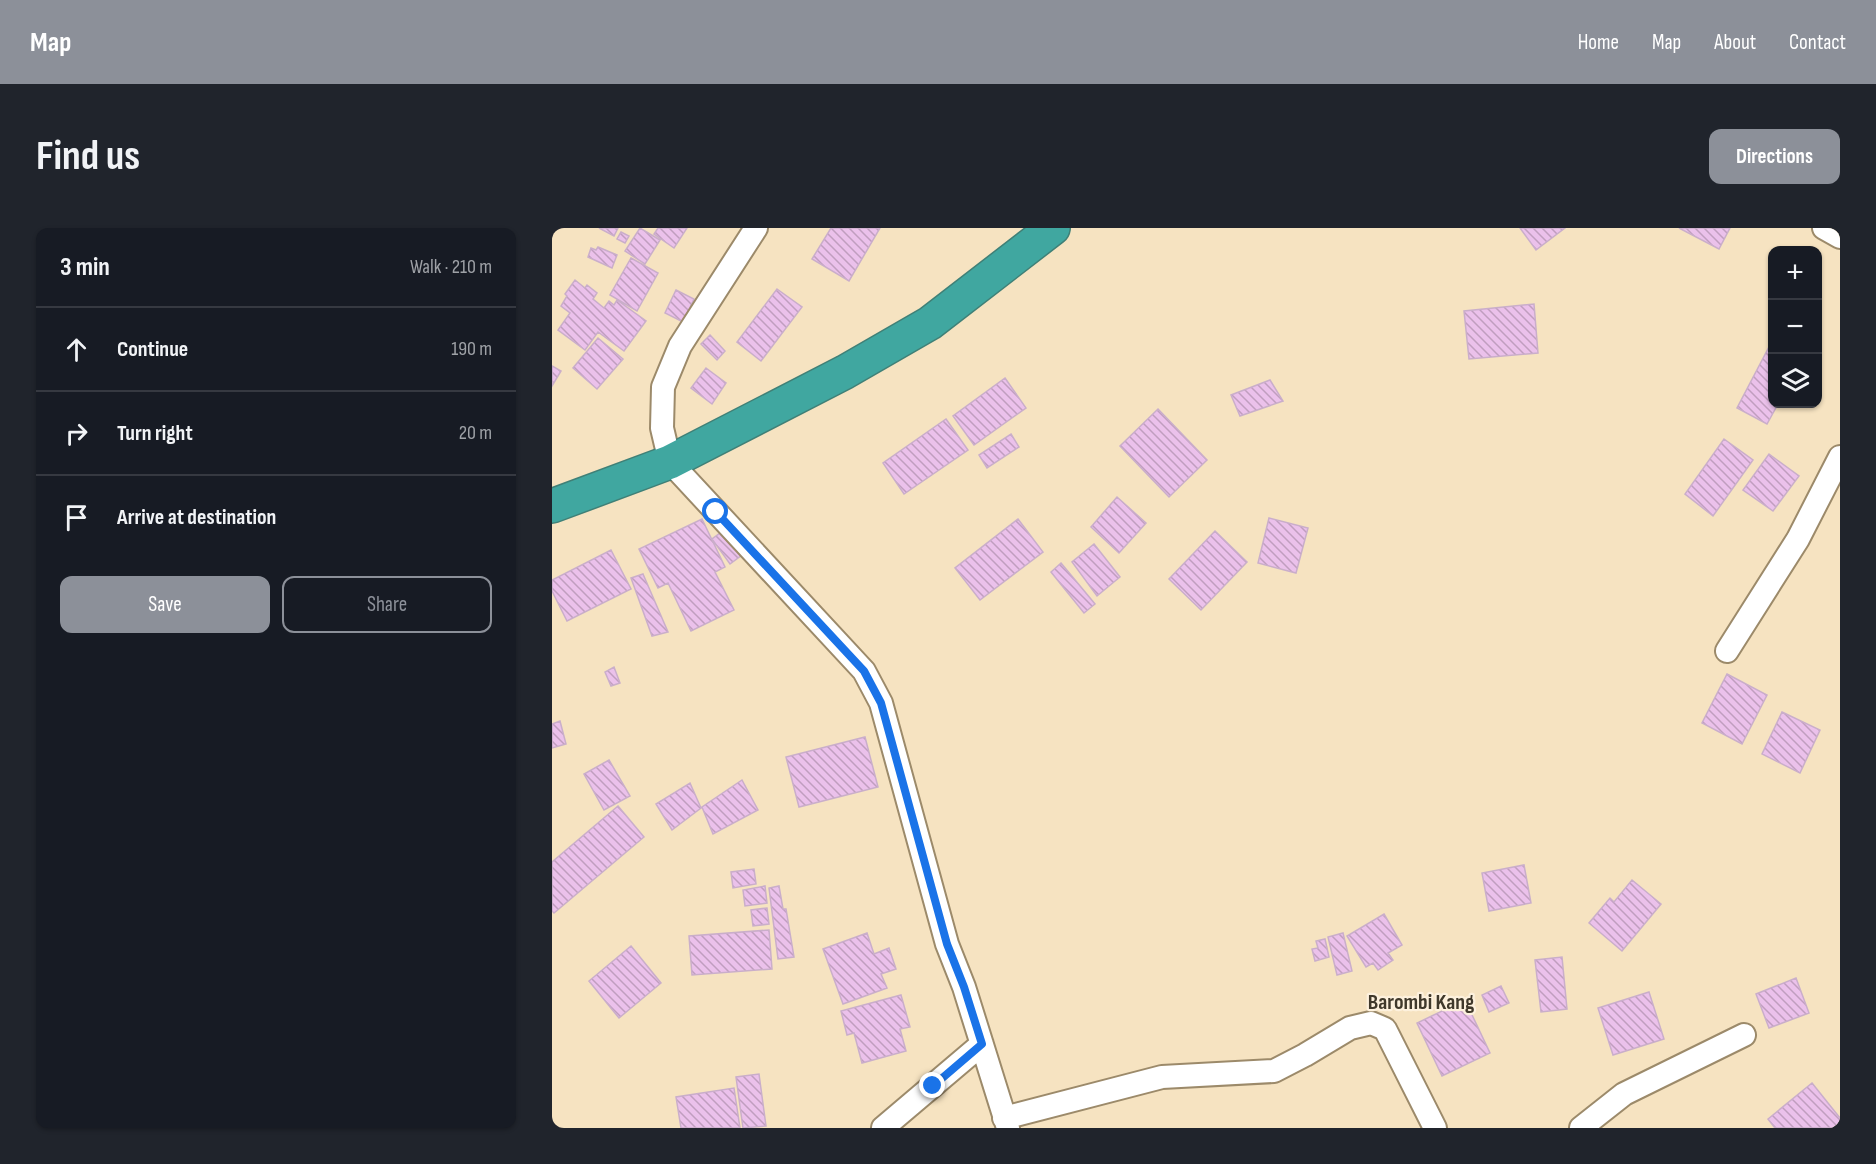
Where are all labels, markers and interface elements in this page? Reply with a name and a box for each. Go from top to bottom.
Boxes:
text: Map [30,26,71,59]
text: Home [1578,30,1619,55]
text: Map [1652,30,1681,55]
text: About [1714,30,1756,55]
text: Contact [1789,30,1846,55]
button: Directions [1709,129,1840,184]
text: Find us [36,131,140,182]
map controls [1768,246,1822,408]
button: + [1768,246,1822,300]
text: 3 min [60,252,110,283]
text: Walk · 210 m [410,255,492,279]
button: − [1768,300,1822,354]
icon: ahead [60,333,93,366]
text: Continue [117,336,188,363]
text: 190 m [451,337,492,361]
button: layers [1768,354,1822,408]
icon: right [60,417,93,450]
text: Turn right [117,420,193,447]
text: 20 m [459,421,492,445]
route start [702,498,728,524]
icon: arrive [60,501,93,534]
text: Arrive at destination [117,504,276,531]
button: Save [60,576,270,633]
button: Share [282,576,492,633]
district label: Barombi Kang [1368,989,1474,1016]
route end [919,1072,945,1098]

